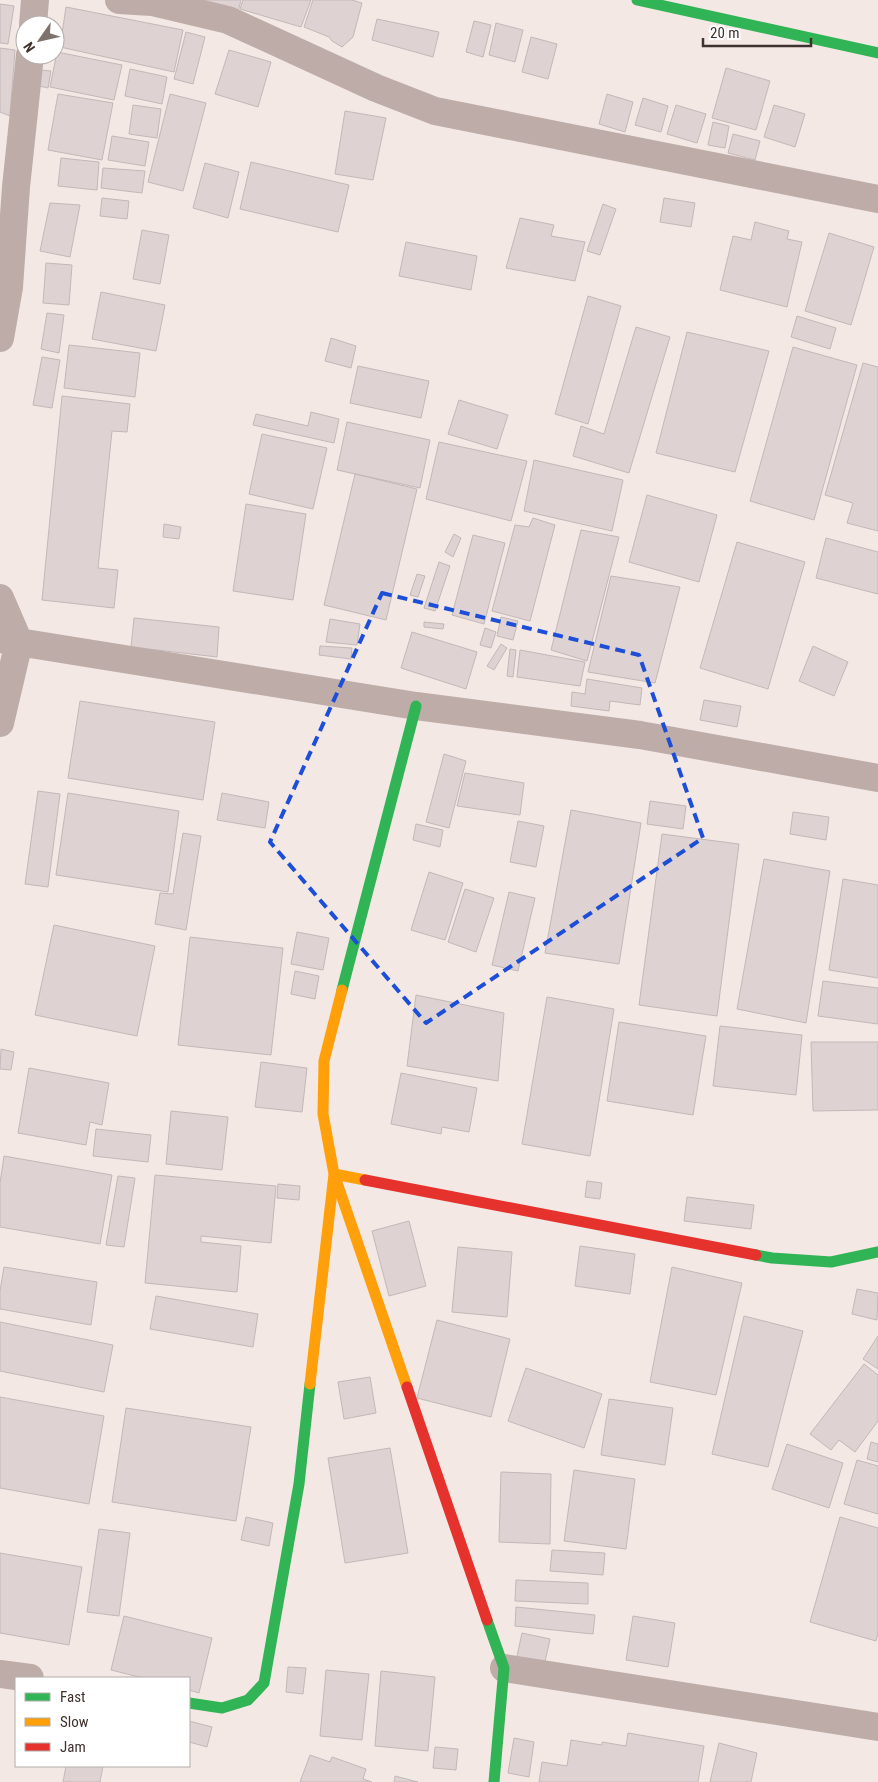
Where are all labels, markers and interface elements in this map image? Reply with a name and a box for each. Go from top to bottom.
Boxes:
north arrow [15,15,65,65]
scale bar [703,15,810,47]
text: 20 m [710,24,740,42]
text: N [20,39,38,55]
legend [15,1677,190,1767]
text: Fast [60,1688,85,1706]
text: Slow [60,1713,89,1731]
text: Jam [60,1738,86,1756]

